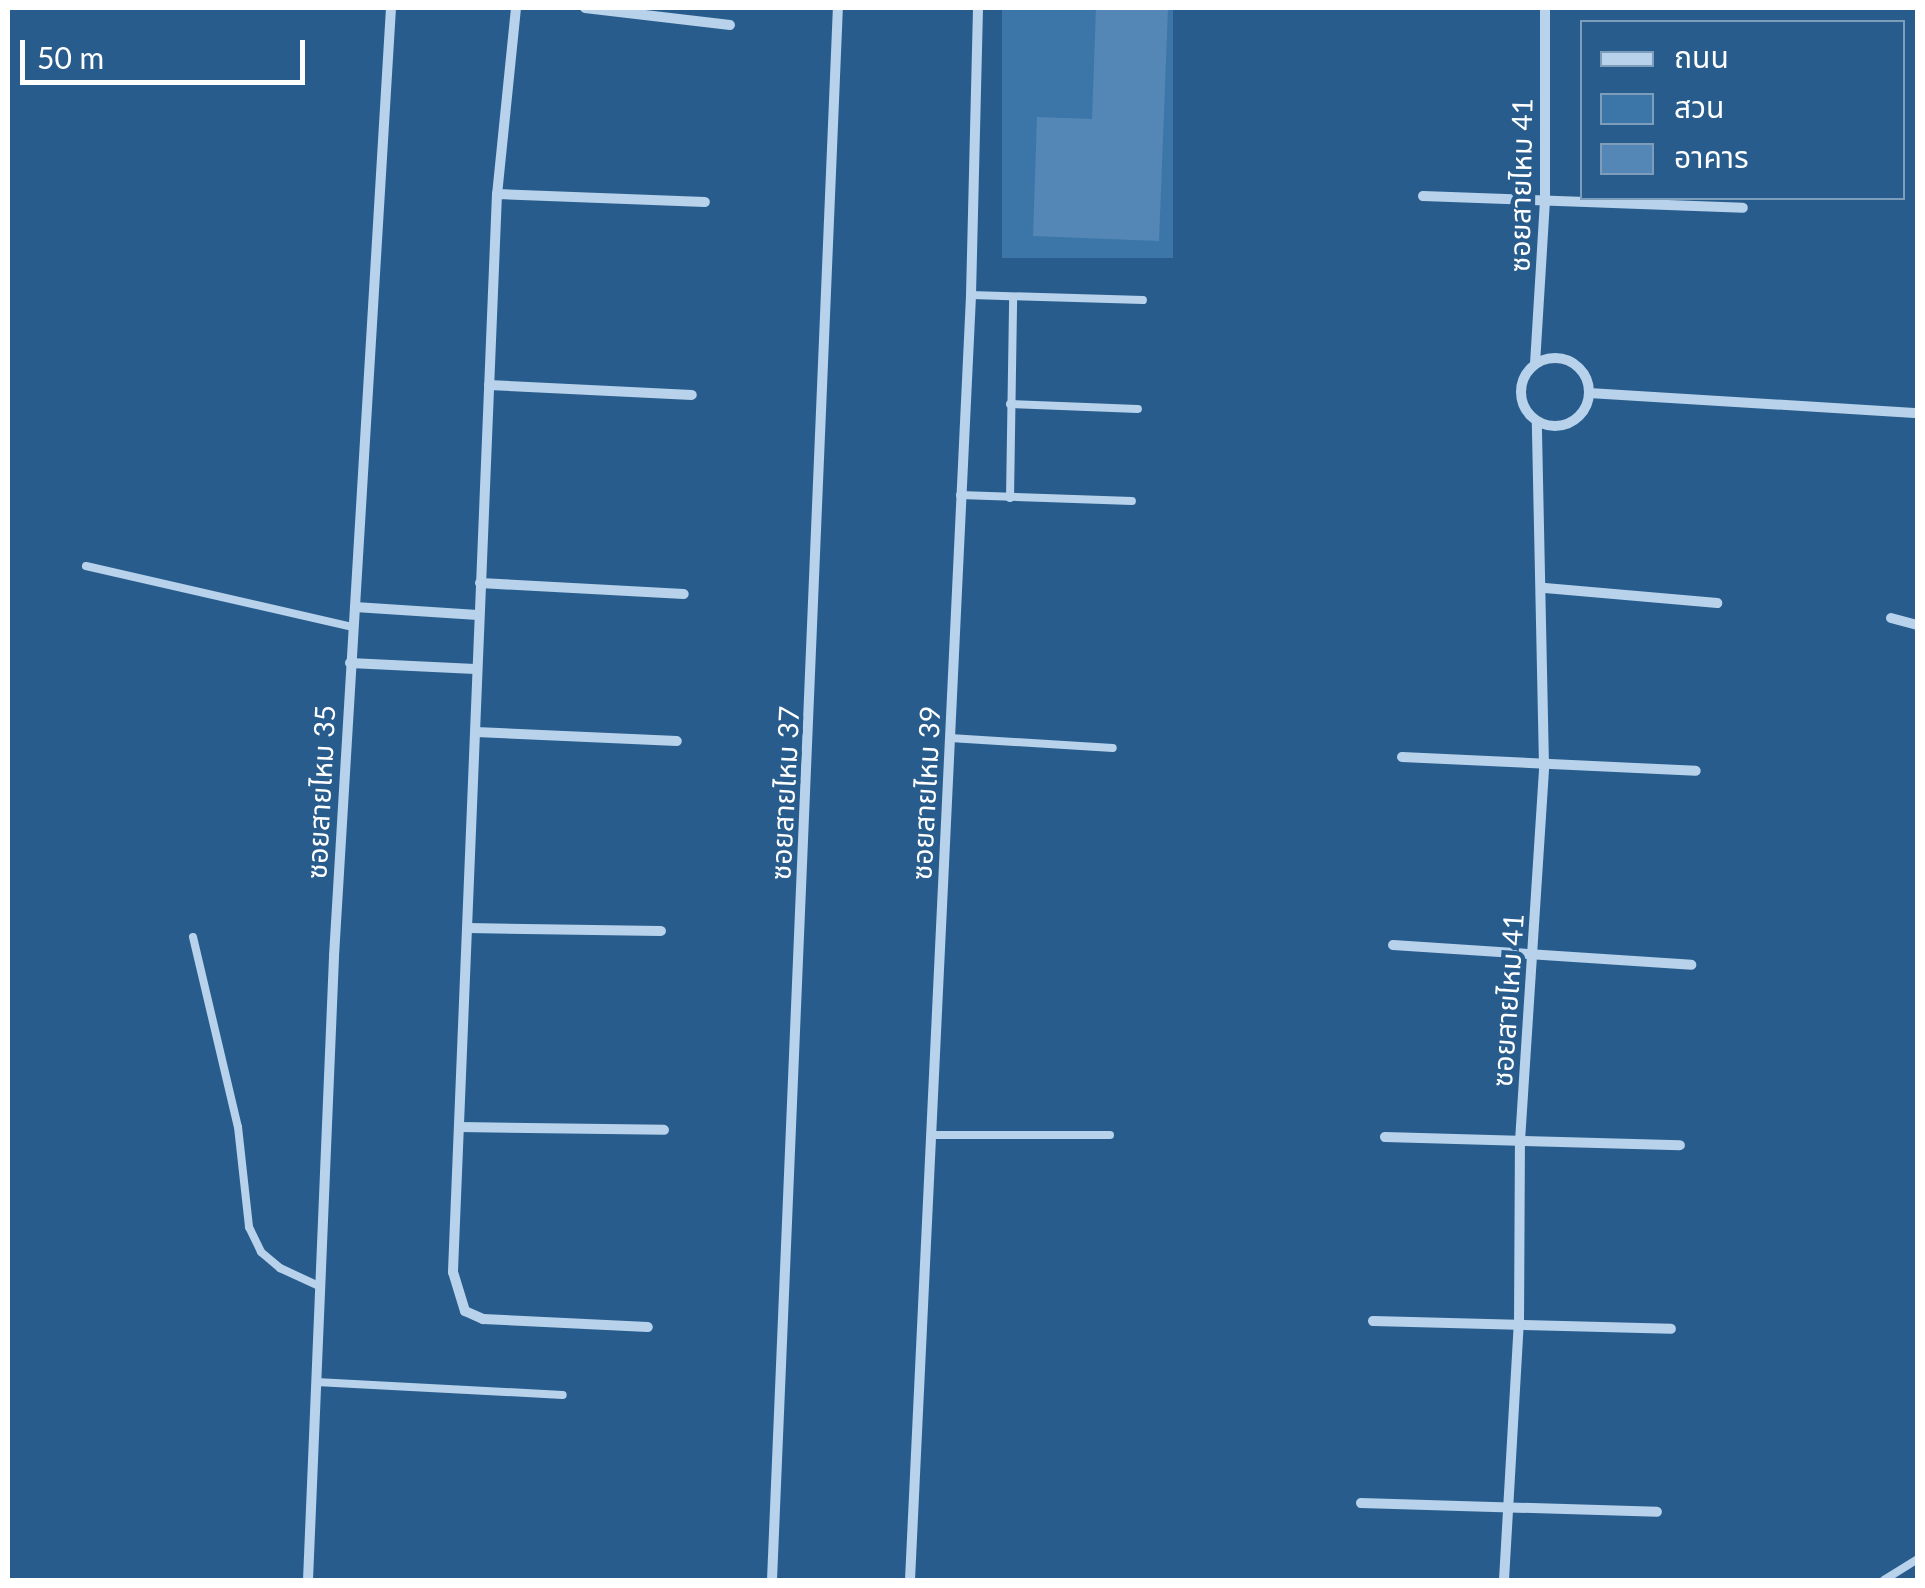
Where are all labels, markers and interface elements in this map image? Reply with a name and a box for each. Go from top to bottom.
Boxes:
scale bar [25,20,310,82]
legend [1580,20,1905,200]
text: ถนน [1674,38,1729,74]
text: 50 m [37,39,104,75]
text: สวน [1674,88,1724,124]
street label: ซอยสายไหม 41 [1502,98,1538,272]
text: อาคาร [1674,138,1749,174]
street label: ซอยสายไหม 35 [299,704,341,880]
street label: ซอยสายไหม 37 [763,705,805,881]
street label: ซอยสายไหม 39 [904,705,946,881]
street label: ซอยสายไหม 41 [1484,912,1530,1088]

